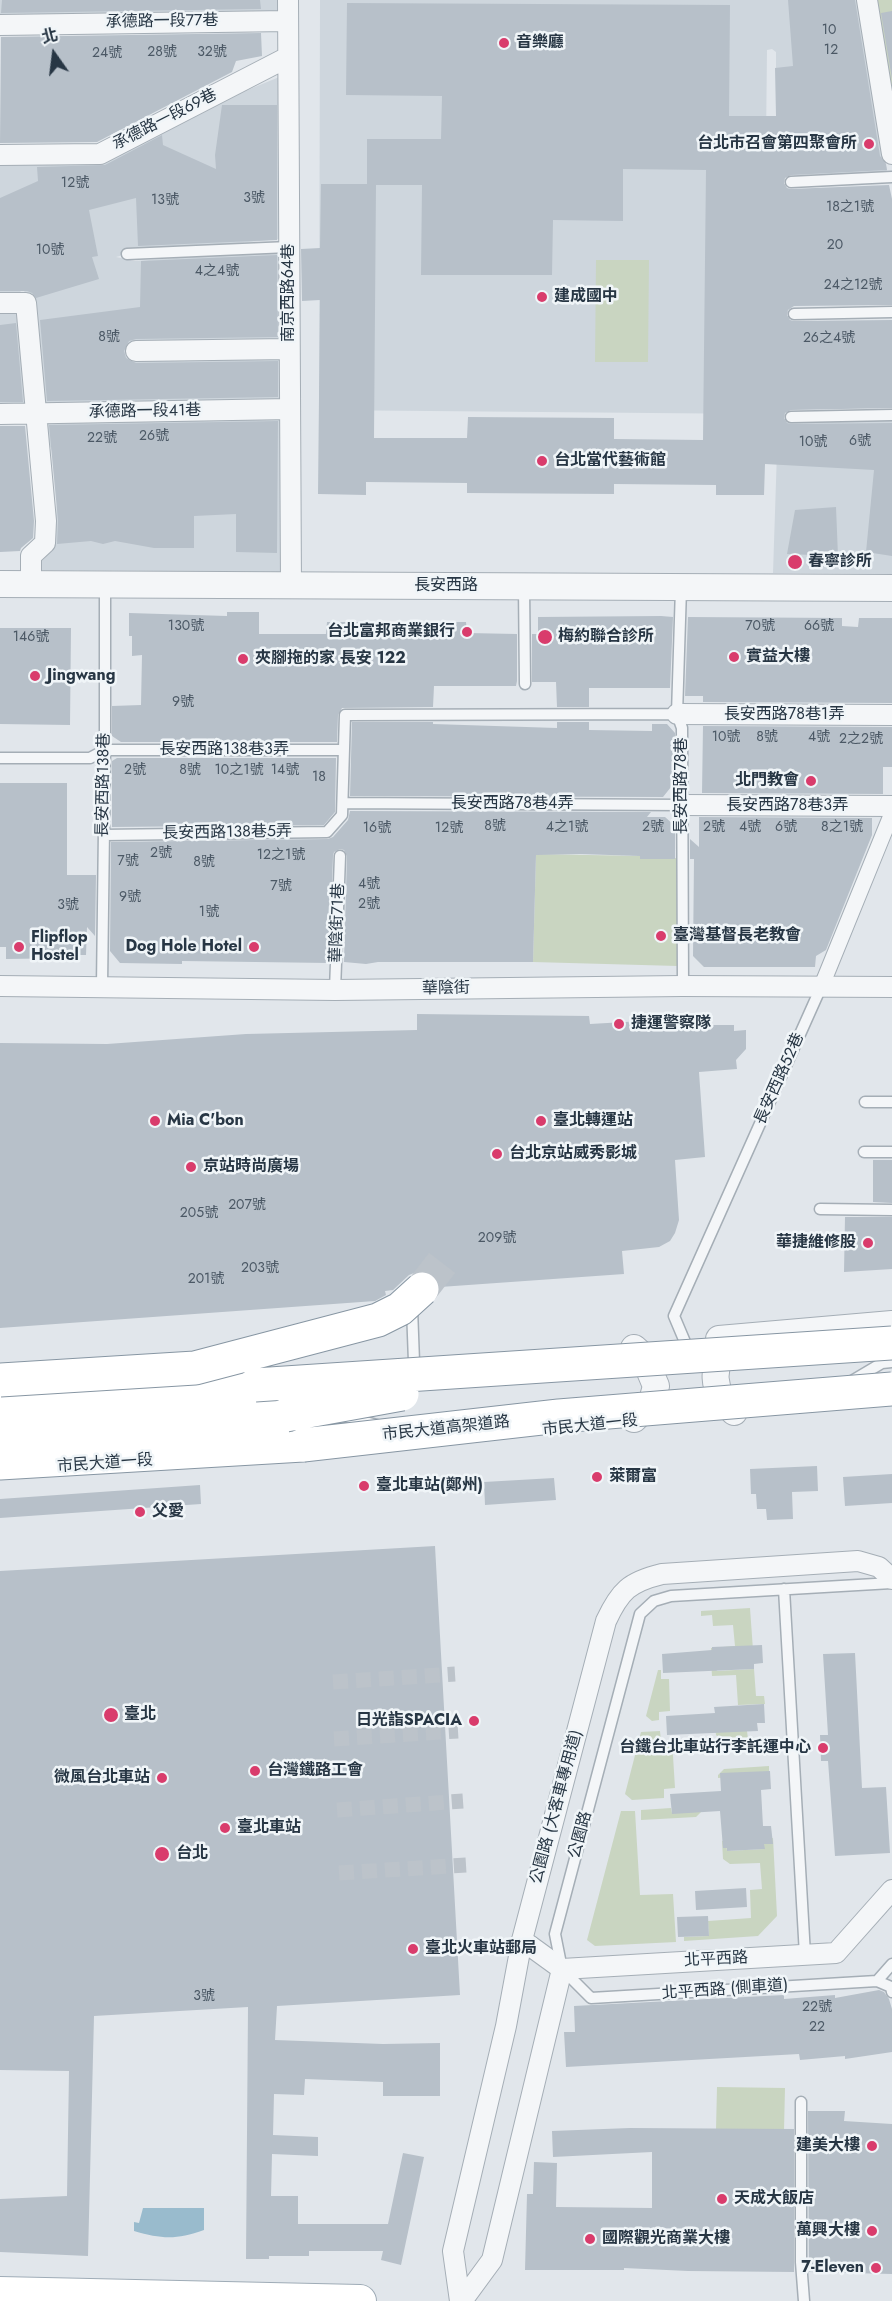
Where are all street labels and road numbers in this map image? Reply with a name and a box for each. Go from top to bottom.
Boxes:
street label: 承德路一段77巷 [105,11,219,33]
street label: 承德路一段69巷 [110,85,220,155]
street label: 南京西路64巷 [279,244,299,342]
street label: 承德路一段41巷 [89,401,201,423]
street label: 長安西路 [414,576,478,596]
street label: 長安西路78巷1弄 [724,705,844,725]
street label: 長安西路138巷 [93,733,115,837]
street label: 長安西路78巷 [672,737,692,835]
street label: 長安西路138巷3弄 [159,740,289,760]
street label: 長安西路78巷4弄 [451,794,573,814]
street label: 長安西路78巷3弄 [726,796,848,816]
street label: 長安西路138巷5弄 [162,822,292,844]
street label: 華陰街71巷 [327,883,349,963]
street label: 華陰街 [422,979,470,999]
street label: 長安西路52巷 [751,1030,809,1128]
street label: 市民大道一段 [541,1411,639,1441]
street label: 市民大道高架道路 [381,1413,511,1445]
street label: 市民大道一段 [56,1451,154,1477]
street label: 公園路 (大客車專用道) [527,1728,587,1886]
street label: 公園路 [566,1809,596,1861]
street label: 北平西路 [684,1949,748,1971]
street label: 北平西路 (側車道) [661,1976,789,2004]

